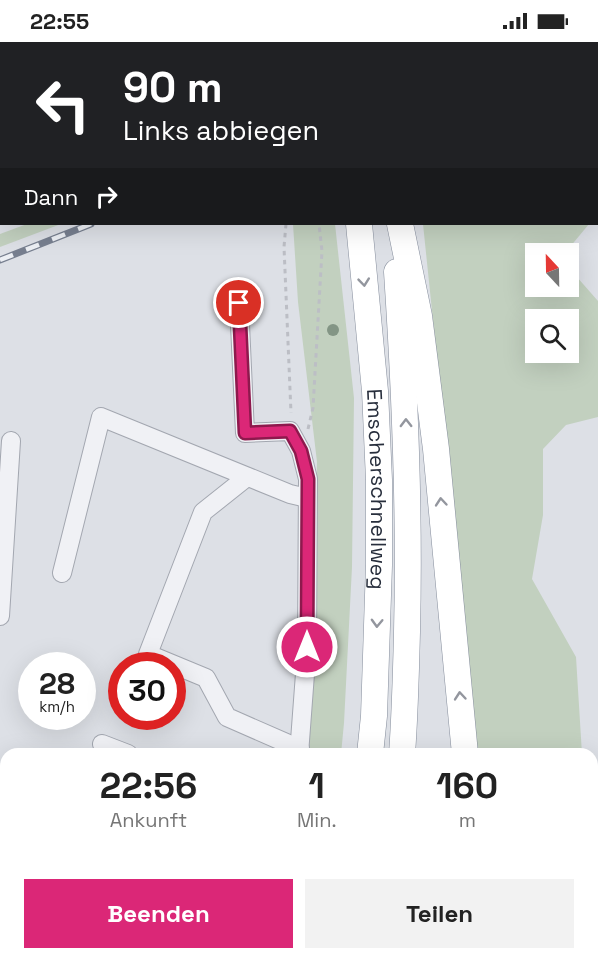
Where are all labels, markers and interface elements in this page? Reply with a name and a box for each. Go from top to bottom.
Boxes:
text: 22:55 [30,7,89,35]
text: 90 m [123,61,223,114]
icon: left [24,66,102,144]
text: Links abbiegen [123,113,319,148]
icon: right [90,180,123,213]
text: Dann [24,183,78,211]
north arrow [525,243,579,297]
map controls [525,243,579,363]
pin [213,277,264,328]
one-way arrow [357,277,370,286]
icon: arrive [222,286,255,319]
button: search [525,309,579,363]
street label: Emscherschnellweg [361,388,393,590]
one-way arrow [400,419,412,428]
one-way arrow [435,498,448,507]
position arrow [275,615,339,679]
one-way arrow [371,619,383,628]
speed limit sign: 30 [108,652,186,730]
text: 28 [39,664,75,703]
one-way arrow [454,692,467,701]
text: km/h [39,697,75,716]
text: 22:56 [100,763,197,809]
text: 1 [309,763,325,809]
text: 160 [436,763,498,809]
text: Ankunft [110,807,187,833]
text: Min. [297,807,337,833]
text: m [459,807,476,833]
button: Beenden [24,879,293,948]
button: Teilen [305,879,574,948]

